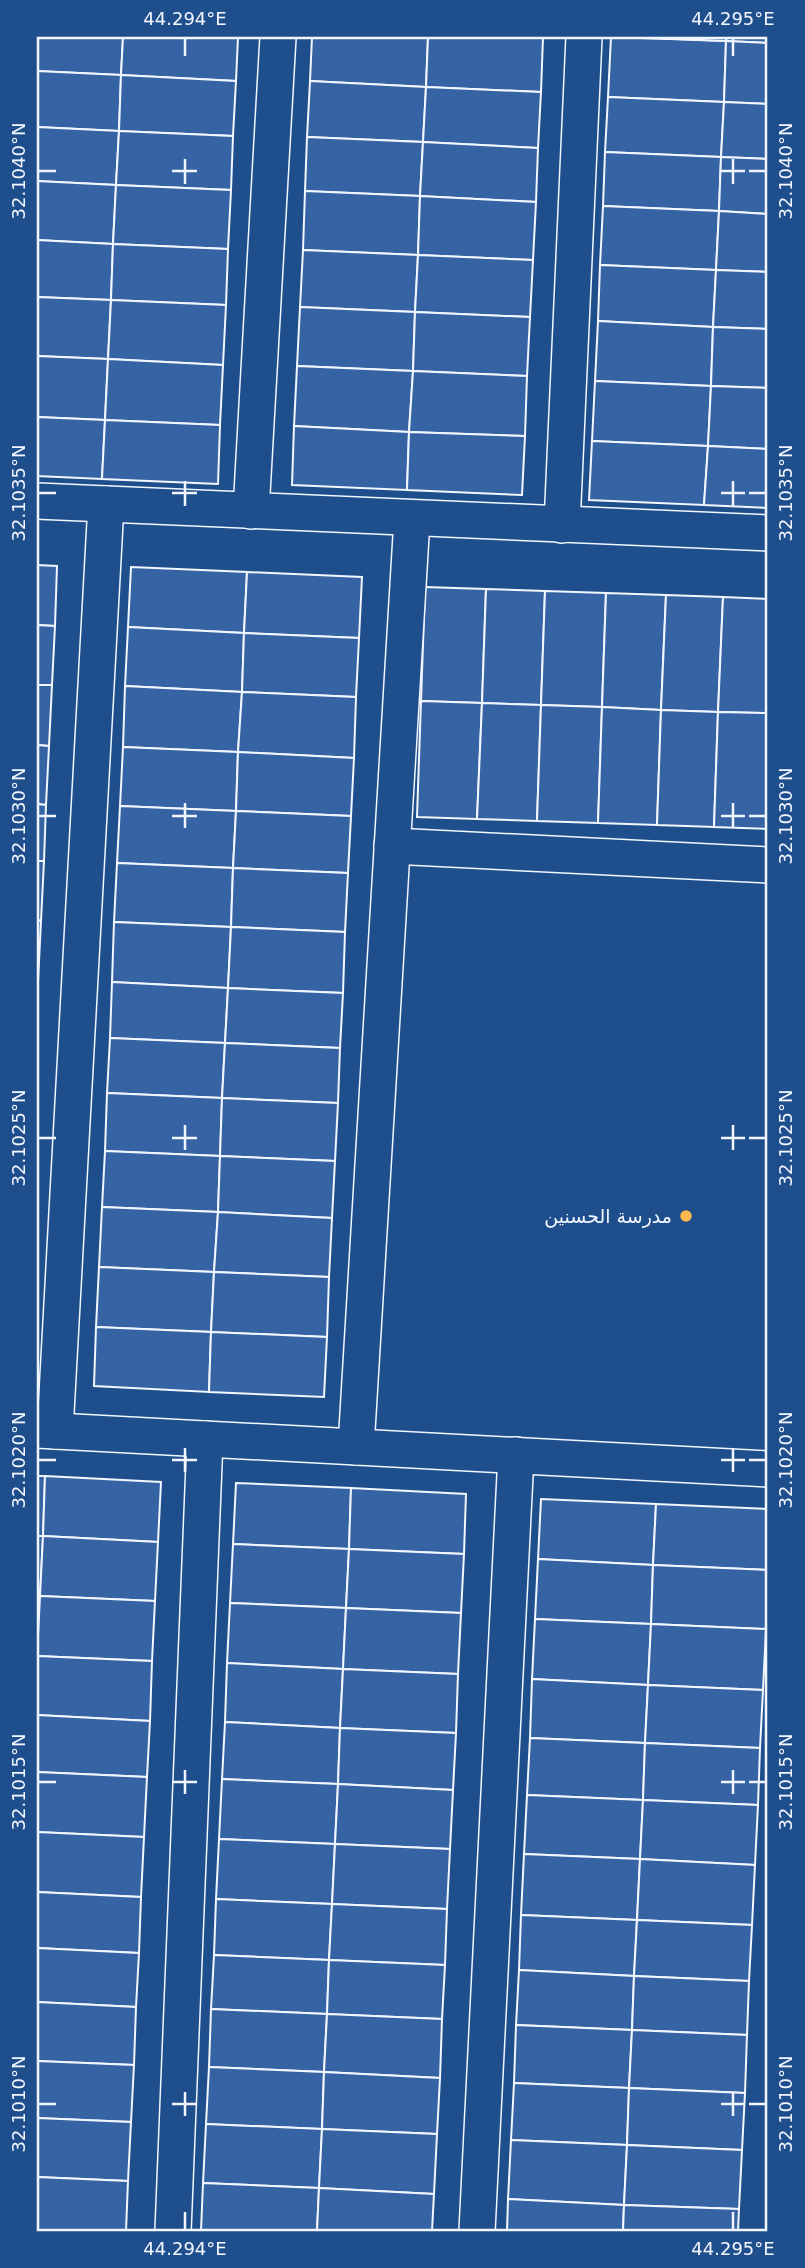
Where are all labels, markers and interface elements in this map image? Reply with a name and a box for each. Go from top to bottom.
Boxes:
text: 44.294°E [143,8,227,29]
text: 44.295°E [691,8,775,29]
text: 32.1040°N [8,123,29,219]
text: 32.1040°N [775,123,796,219]
text: 32.1035°N [8,445,29,541]
text: 32.1035°N [775,445,796,541]
text: 32.1030°N [8,768,29,864]
text: 32.1030°N [775,768,796,864]
text: 32.1025°N [8,1090,29,1186]
text: 32.1025°N [775,1090,796,1186]
place label: مدرسة الحسنين [544,1205,672,1228]
marker: مدرسة الحسنين [678,1208,694,1224]
text: 32.1020°N [8,1412,29,1508]
text: 32.1020°N [775,1412,796,1508]
text: 32.1015°N [8,1734,29,1830]
text: 32.1015°N [775,1734,796,1830]
text: 32.1010°N [8,2056,29,2152]
text: 32.1010°N [775,2056,796,2152]
text: 44.294°E [143,2238,227,2259]
text: 44.295°E [691,2238,775,2259]

